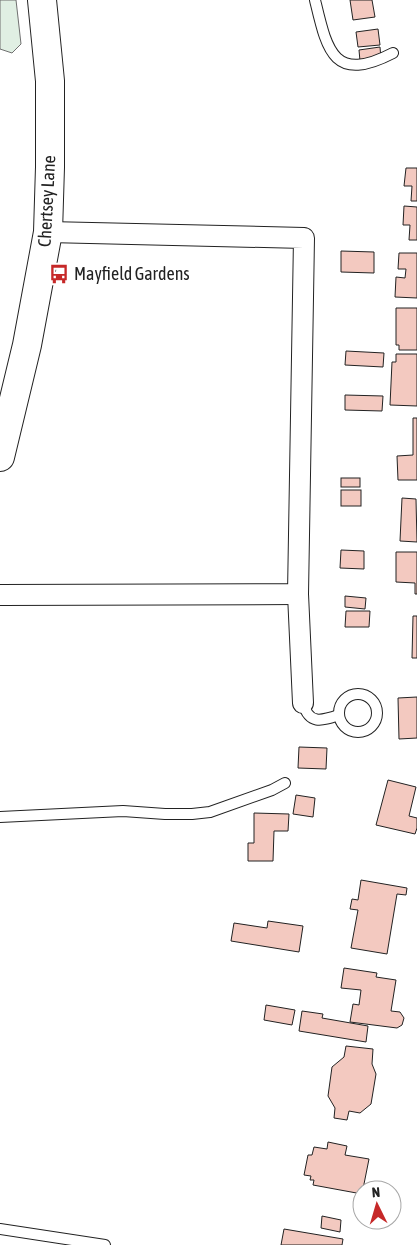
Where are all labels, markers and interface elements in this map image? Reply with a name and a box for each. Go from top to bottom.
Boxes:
street label: Chertsey Lane [34,155,59,247]
bus stop icon: Mayfield Gardens [48,263,70,285]
place label: Mayfield Gardens [74,263,190,284]
north arrow [352,1180,402,1230]
text: N [371,1184,381,1200]

